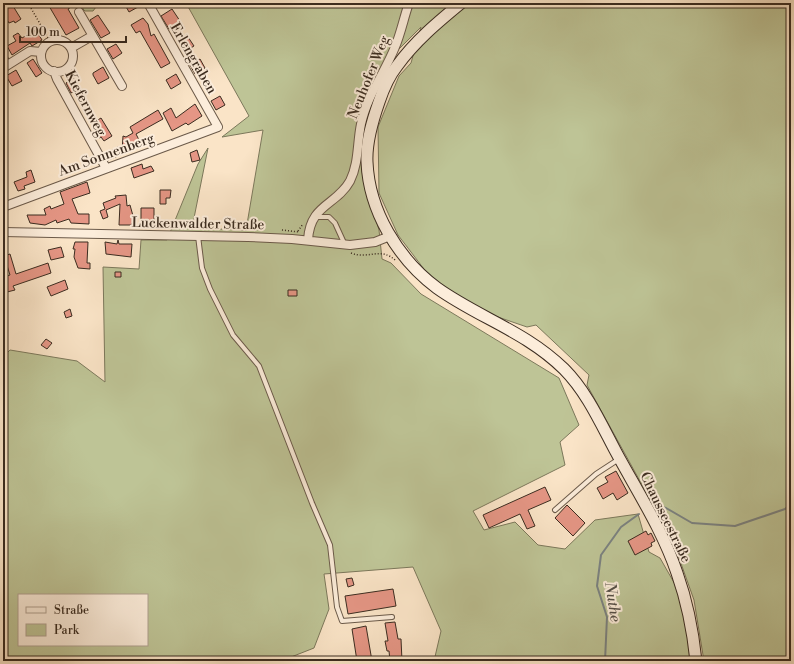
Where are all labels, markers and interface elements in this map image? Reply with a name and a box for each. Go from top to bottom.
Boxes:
scale bar [20,18,126,44]
street label: Erlengraben [166,20,221,98]
text: 100 m [26,25,60,40]
street label: Neuhofer Weg [344,32,394,122]
street label: Kiefernweg [60,67,110,140]
street label: Am Sonnenberg [55,129,158,181]
street label: Luckenwalder Straße [131,214,265,234]
street label: Chausseestraße [635,469,695,566]
water label: Nuthe [600,580,625,623]
legend [18,594,148,646]
text: Straße [54,603,89,618]
text: Park [54,623,80,638]

